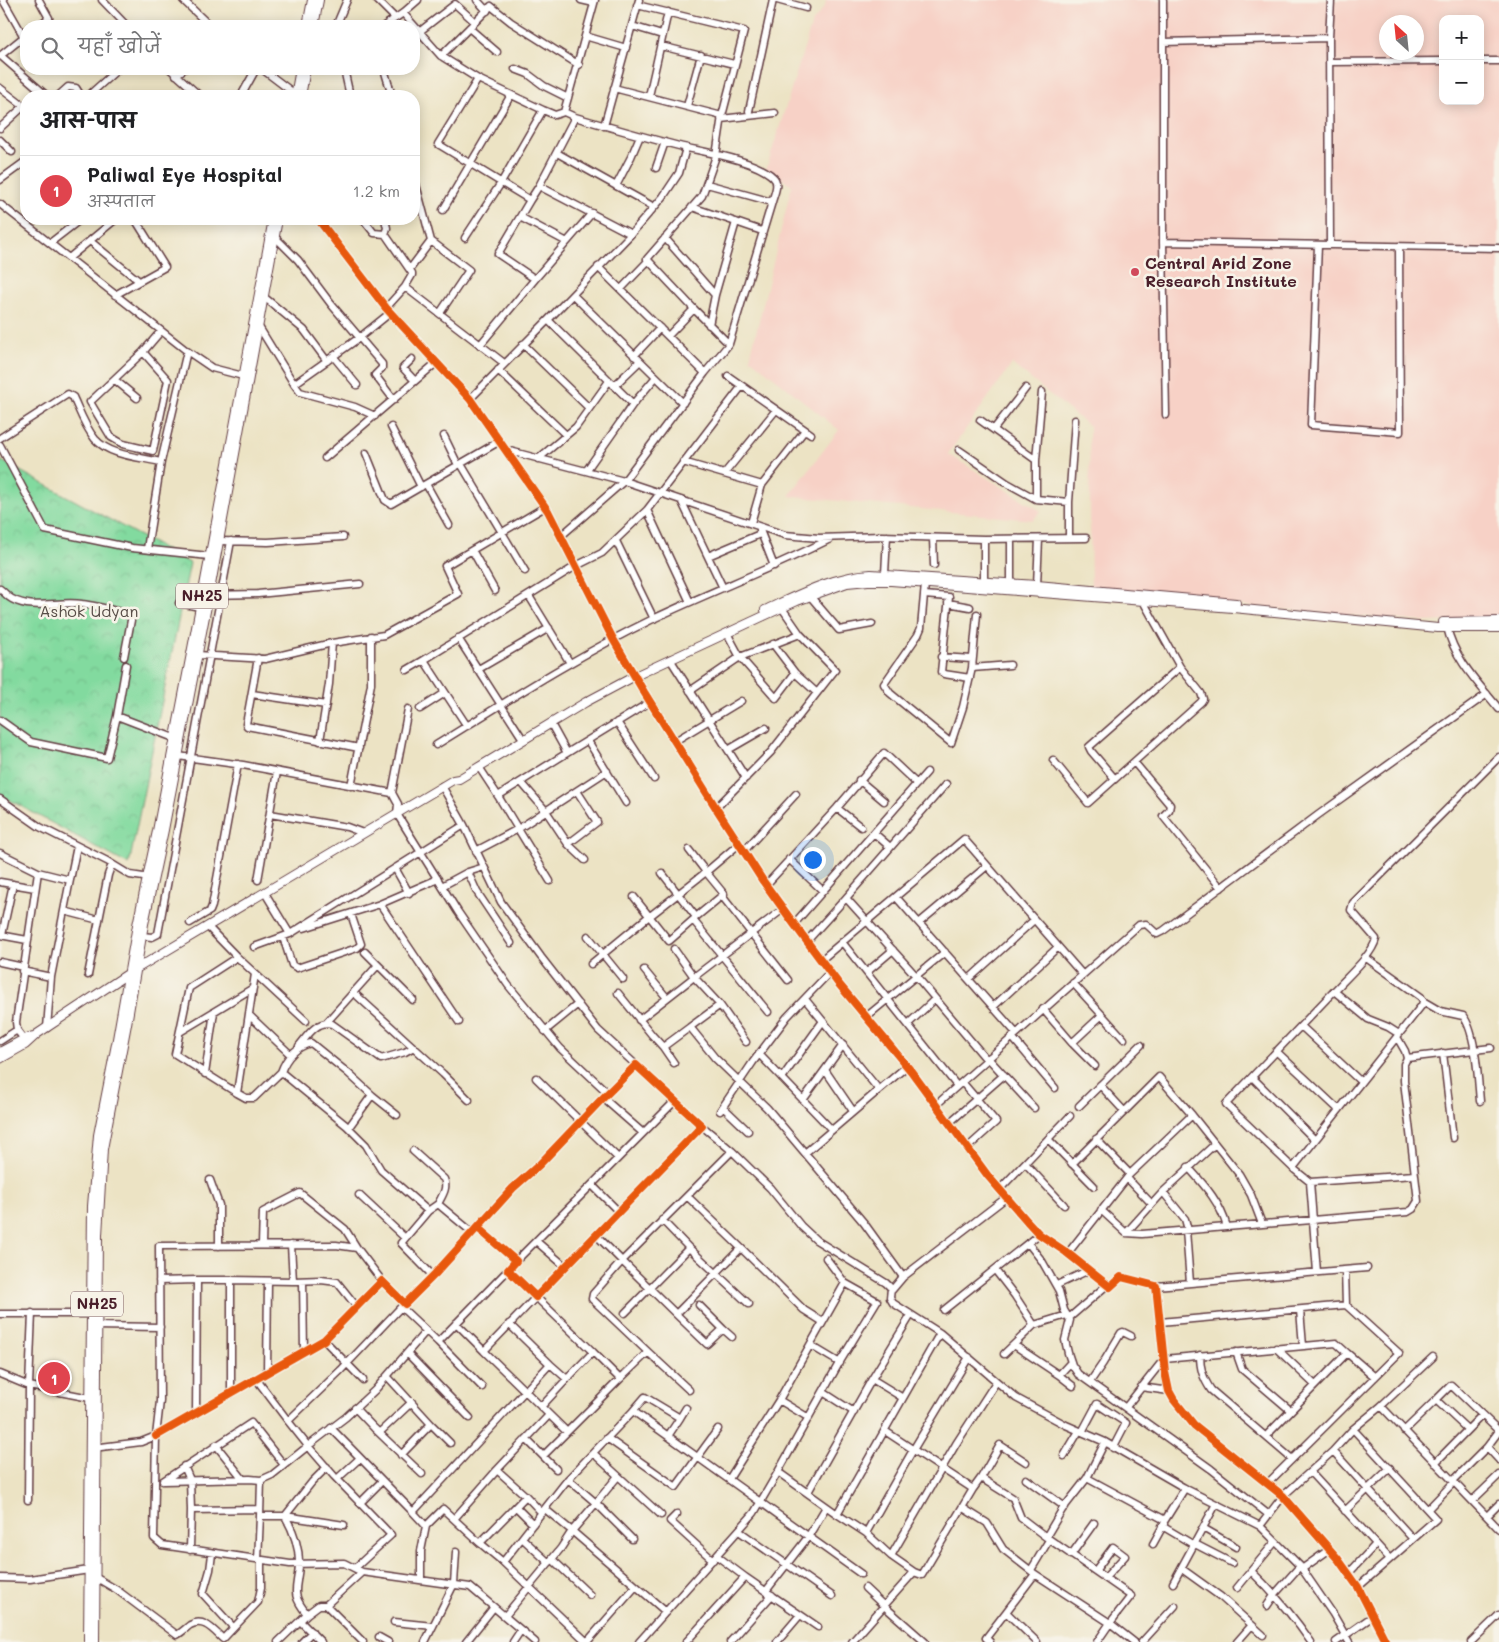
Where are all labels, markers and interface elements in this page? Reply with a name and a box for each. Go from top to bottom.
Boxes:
north arrow [1379,15,1424,60]
map controls [1439,15,1484,105]
button: + [1439,15,1484,60]
search box [20,20,420,75]
text: यहाँ खोजें [78,33,161,58]
icon: search [38,34,66,62]
button: − [1439,60,1484,105]
text: आस-पास [40,106,136,133]
text: Paliwal Eye Hospital [87,162,282,187]
text: 1 [52,180,60,201]
text: 1.2 km [353,180,400,201]
text: अस्पताल [87,190,155,211]
place label: Central Arid Zone Research Institute [1145,252,1297,291]
marker: Central Arid Zone Research Institute [1129,266,1141,278]
road number: NH25 [176,584,228,608]
park label: Ashok Udyan [40,600,138,621]
your location [800,847,826,873]
road number: NH25 [71,1292,123,1316]
pin: 1 [38,1359,70,1397]

